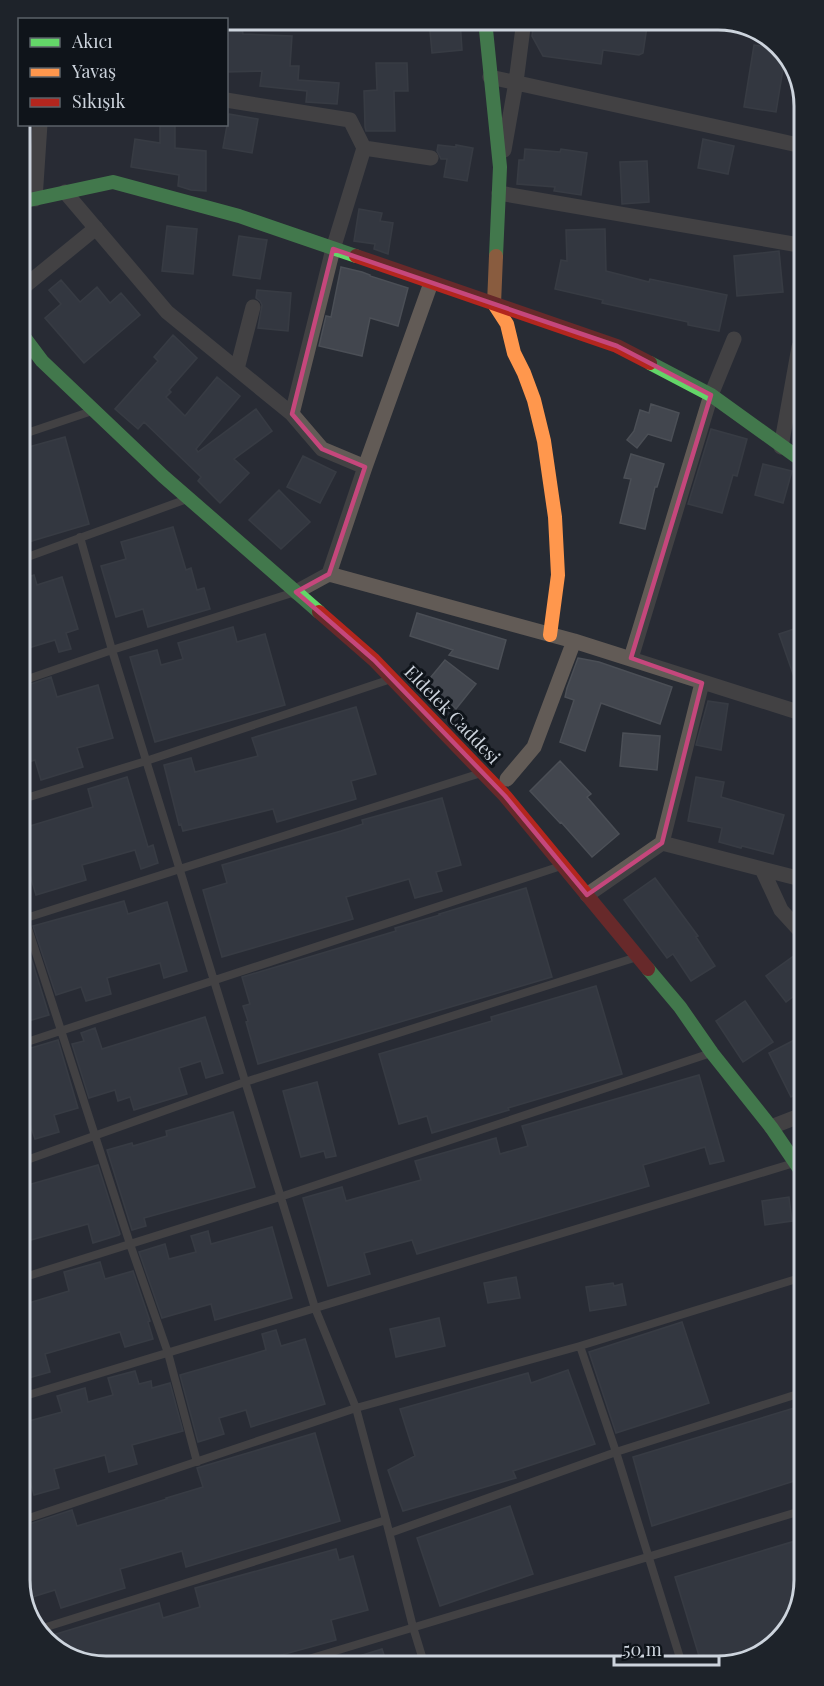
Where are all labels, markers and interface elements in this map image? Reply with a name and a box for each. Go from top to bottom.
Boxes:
legend [18,18,228,126]
text: Akıcı [71,29,113,53]
text: Yavaş [71,59,116,83]
text: Sıkışık [72,89,125,113]
street label: Eldelek Caddesi [399,660,506,769]
scale bar [614,1629,719,1667]
text: 50 m [623,1637,662,1661]

